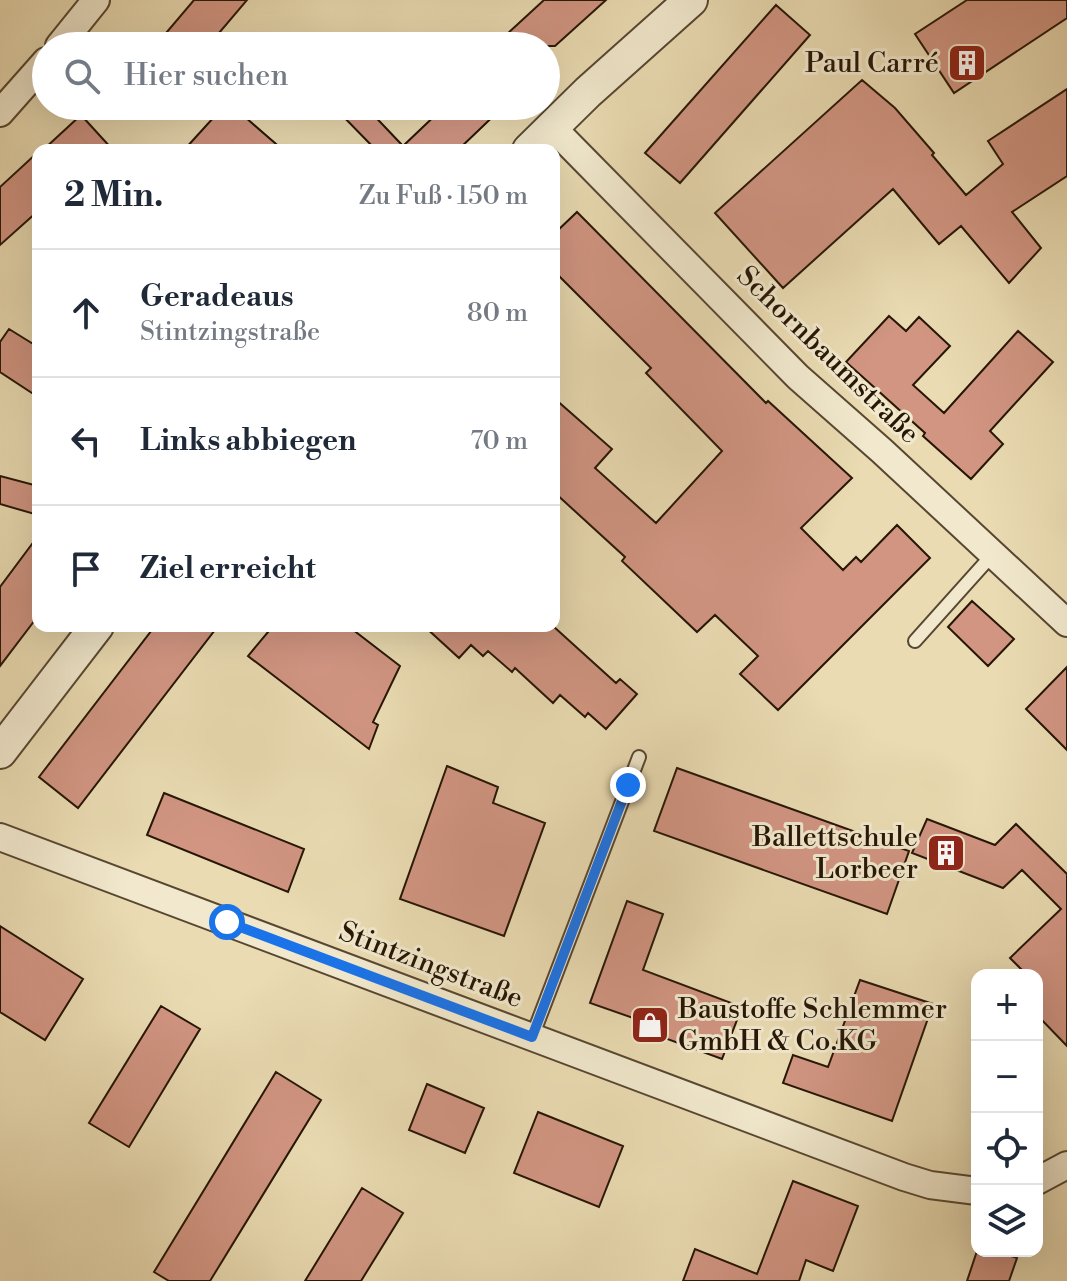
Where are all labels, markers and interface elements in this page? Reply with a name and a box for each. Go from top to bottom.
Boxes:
search box [32,32,560,120]
building icon: Paul Carré [946,42,988,84]
place label: Paul Carré [805,46,939,81]
icon: search [60,54,104,98]
text: Hier suchen [124,57,288,95]
text: 2 Min. [64,175,163,217]
text: Zu Fuß · 150 m [359,180,528,212]
street label: Schornbaumstraße [729,259,927,451]
text: Geradeaus [140,278,294,316]
icon: ahead [64,291,108,335]
text: 80 m [467,297,528,329]
text: Stintzingstraße [140,316,320,348]
icon: left [64,419,108,463]
text: Links abbiegen [140,422,356,460]
text: 70 m [470,425,528,457]
icon: arrive [64,547,108,591]
text: Ziel erreicht [140,550,316,588]
route end [610,767,646,803]
place label: Ballettschule Lorbeer [751,820,918,887]
building icon: Ballettschule Lorbeer [925,832,967,874]
route start [209,904,245,940]
street label: Stintzingstraße [334,914,528,1016]
map controls [971,969,1043,1257]
button: + [971,969,1043,1041]
place label: Baustoffe Schlemmer GmbH & Co.KG [677,992,947,1059]
shop icon: Baustoffe Schlemmer GmbH & Co.KG [629,1004,671,1046]
button: − [971,1041,1043,1113]
button: locate [971,1113,1043,1185]
button: layers [971,1185,1043,1257]

